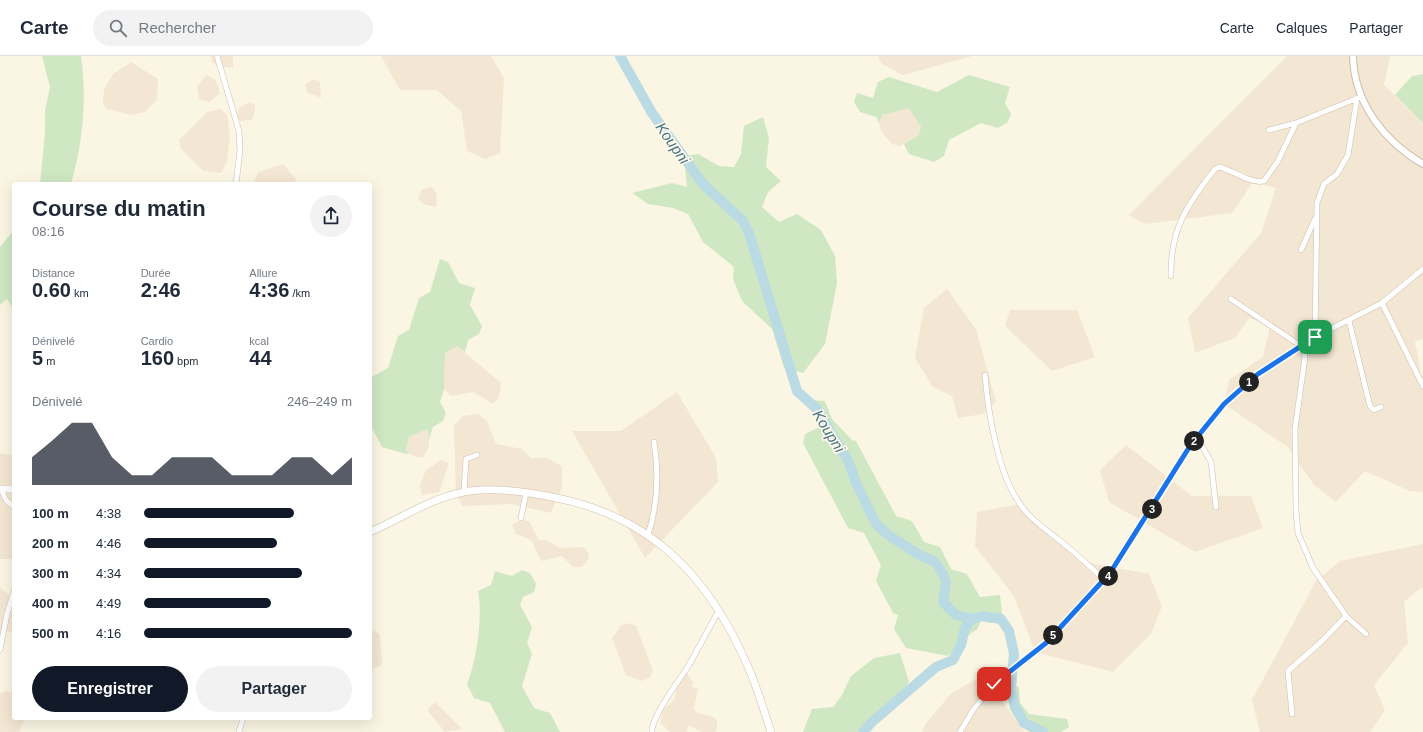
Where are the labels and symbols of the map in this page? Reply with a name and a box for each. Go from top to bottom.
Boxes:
water label: Koupni [653,119,694,168]
pin [1298,320,1332,354]
pin: 1 [1239,372,1259,392]
water label: Koupni [809,407,849,456]
pin: 2 [1184,431,1204,451]
pin: 3 [1142,499,1162,519]
pin: 4 [1098,566,1118,586]
pin: 5 [1043,625,1063,645]
pin [977,667,1011,701]

